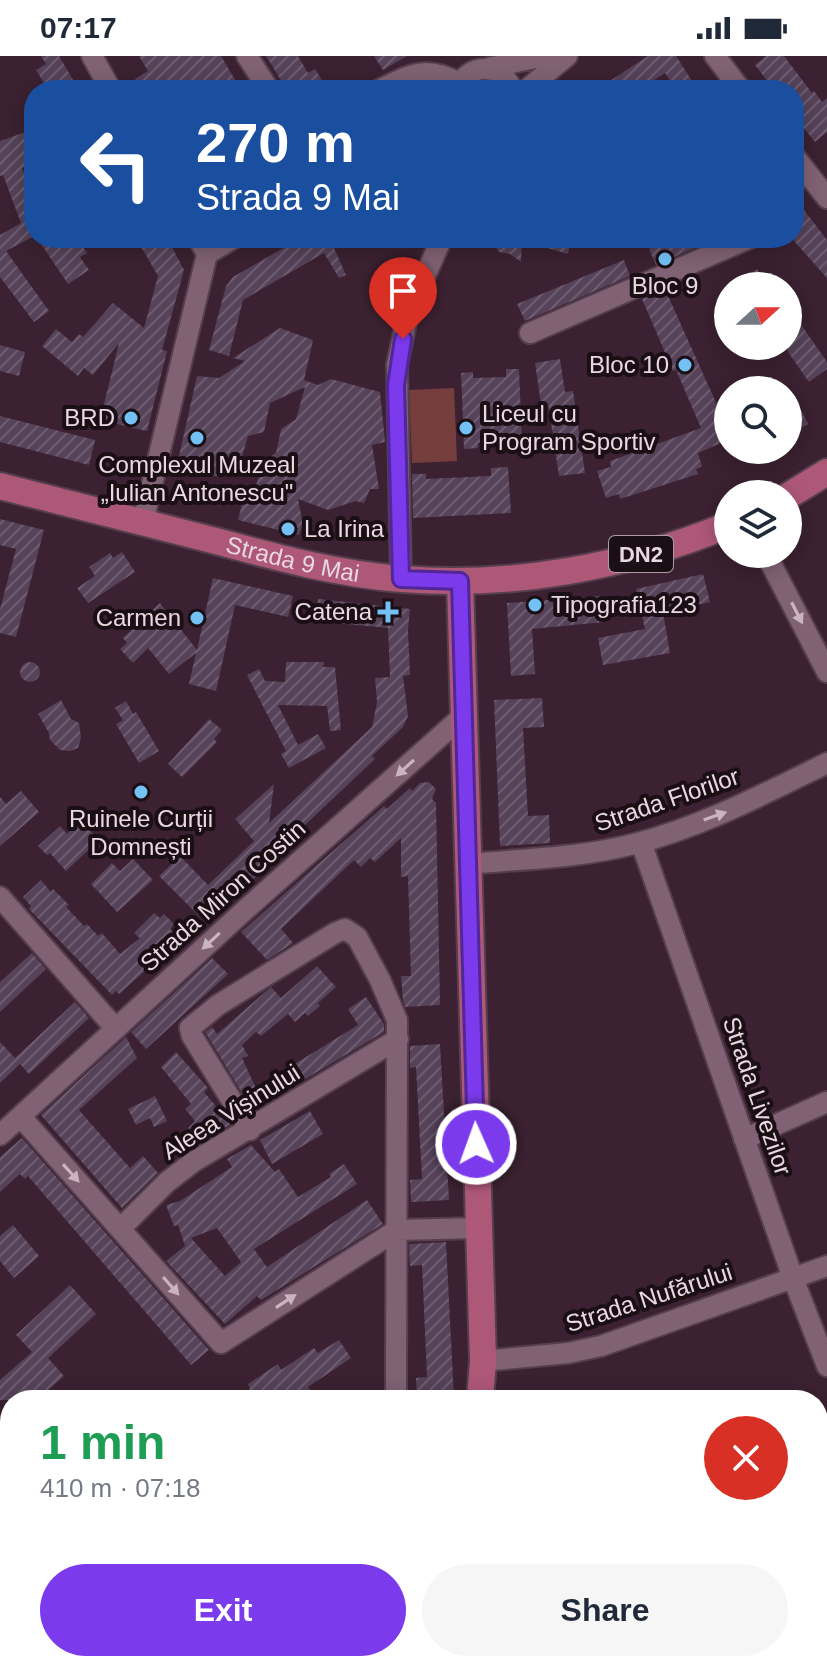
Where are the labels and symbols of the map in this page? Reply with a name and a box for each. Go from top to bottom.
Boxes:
marker: Bloc 9 [656,250,674,268]
pin [369,257,437,339]
place label: Bloc 9 [632,272,698,299]
north arrow [714,272,802,360]
place label: Bloc 10 [589,351,669,378]
marker: Bloc 10 [676,356,694,374]
place label: Liceul cu Program Sportiv [482,400,655,455]
place label: BRD [64,404,115,431]
marker: BRD [122,409,140,427]
marker: Liceul cu Program Sportiv [457,419,475,437]
marker: Complexul Muzeal „Iulian Antonescu" [188,429,206,447]
place label: Complexul Muzeal „Iulian Antonescu" [98,451,296,506]
place label: La Irina [304,515,385,542]
marker: La Irina [279,520,297,538]
street label: Strada 9 Mai [223,530,362,587]
road number: DN2 [609,536,673,572]
place label: Tipografia123 [551,591,697,618]
marker: Tipografia123 [526,596,544,614]
place label: Catena [295,598,373,625]
one-way arrow [790,601,803,624]
marker: Catena [379,603,397,621]
place label: Carmen [96,604,181,631]
marker: Carmen [188,609,206,627]
one-way arrow [395,759,415,776]
street label: Strada Florilor [591,762,742,837]
marker: Ruinele Curții Domnești [132,783,150,801]
place label: Ruinele Curții Domnești [69,805,213,860]
one-way arrow [703,809,727,821]
street label: Strada Miron Costin [135,815,311,977]
one-way arrow [202,932,221,950]
street label: Strada Livezilor [718,1013,797,1178]
street label: Aleea Vișinului [157,1059,304,1165]
position arrow [434,1102,518,1186]
one-way arrow [62,1163,80,1182]
street label: Strada Nufărului [562,1258,735,1337]
one-way arrow [162,1275,179,1295]
one-way arrow [275,1294,297,1308]

